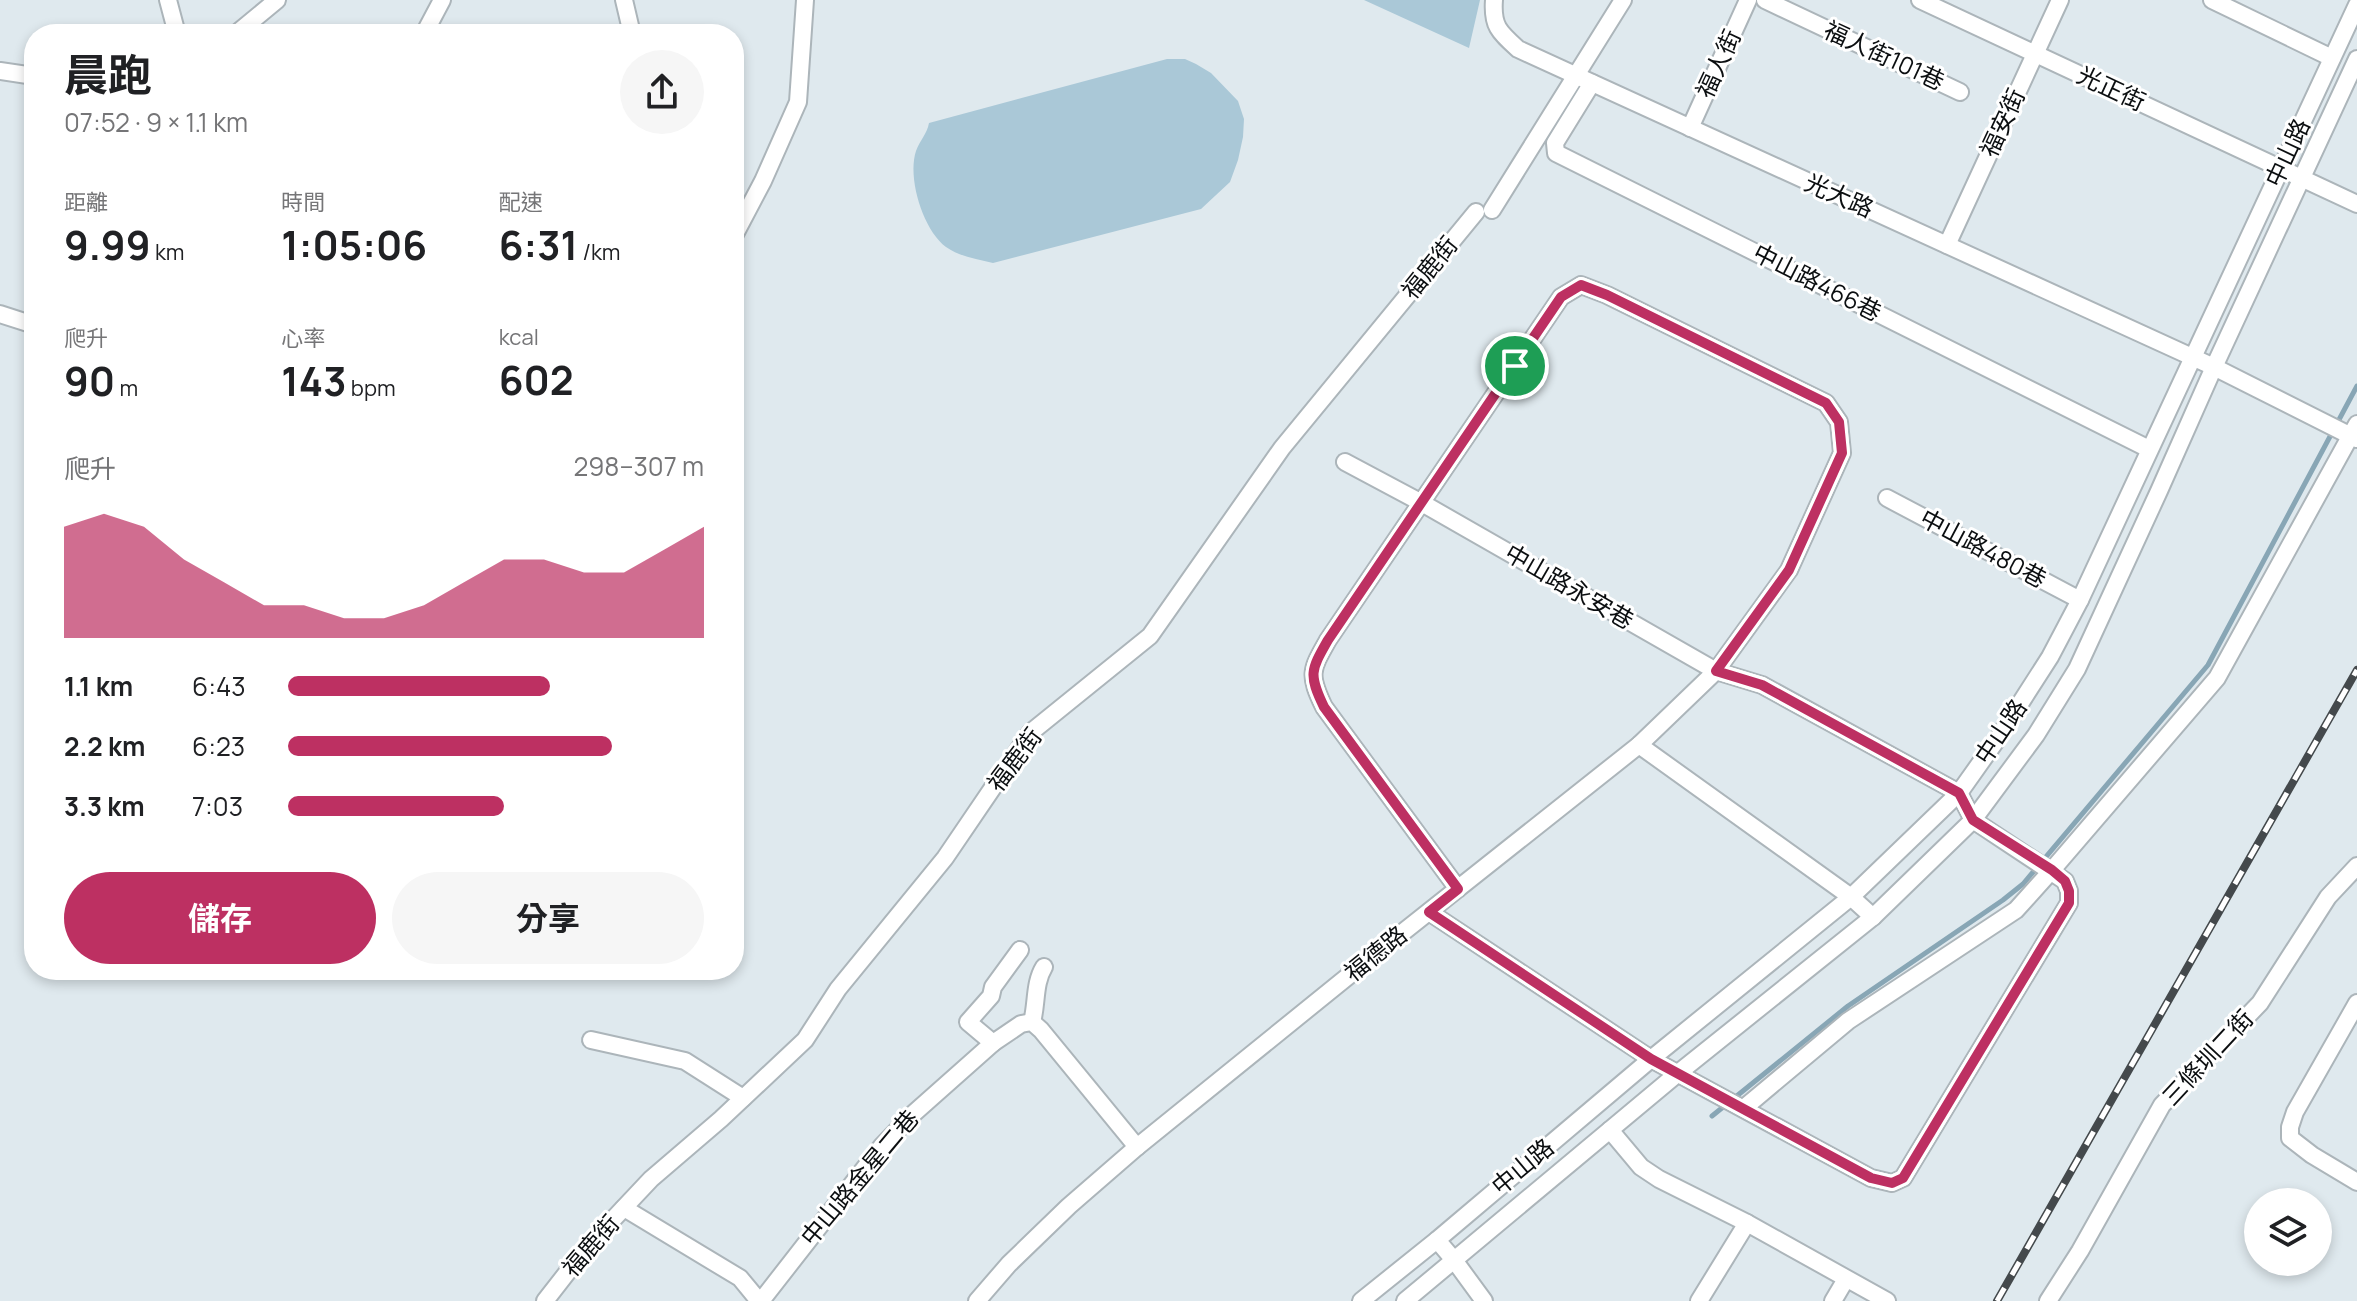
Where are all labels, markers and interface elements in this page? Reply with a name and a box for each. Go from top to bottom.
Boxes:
street label: 福人街101巷 [1819,12,1950,97]
street label: 福人街 [1687,24,1748,103]
text: 晨跑 [64,44,152,104]
button: share [620,50,704,134]
street label: 光正街 [2072,57,2151,118]
street label: 福安街 [1971,83,2032,162]
text: 07:52 · 9 × 1.1 km [64,104,248,140]
street label: 中山路 [2256,113,2317,192]
street label: 光大路 [1800,165,1879,224]
text: 距離 [64,187,108,217]
text: 時間 [281,187,325,217]
text: 配速 [499,187,543,217]
text: 9.99 [64,217,151,272]
text: 1:05:06 [281,217,427,272]
text: 6:31 [499,217,578,272]
street label: 福鹿街 [1393,229,1464,305]
street label: 中山路466巷 [1748,235,1888,328]
text: km [151,237,185,267]
text: /km [578,237,621,267]
text: kcal [499,322,539,352]
text: 爬升 [64,323,108,353]
text: 心率 [281,323,325,353]
pin [1481,332,1549,400]
icon: arrive [1493,344,1537,388]
text: 602 [499,352,574,407]
text: 90 [64,353,115,408]
text: 143 [281,353,346,408]
text: m [115,373,138,403]
text: bpm [346,373,396,403]
text: 298–307 m [573,448,704,484]
text: 爬升 [64,450,116,486]
street label: 中山路480巷 [1915,501,2053,595]
street label: 中山路永安巷 [1499,535,1640,636]
text: 1.1 km [64,668,133,704]
text: 6:43 [192,668,246,704]
street label: 中山路 [1966,692,2034,770]
street label: 福鹿街 [979,720,1049,798]
text: 2.2 km [64,728,145,764]
text: 6:23 [192,728,245,764]
text: 3.3 km [64,788,145,824]
text: 7:03 [192,788,243,824]
button: 儲存 [64,872,376,964]
button: 分享 [392,872,704,964]
street label: 福德路 [1337,917,1413,988]
street label: 三條圳二街 [2154,1002,2260,1112]
street label: 中山路金星二巷 [792,1102,925,1252]
street label: 中山路 [1484,1130,1560,1202]
map controls [2244,1188,2332,1276]
button: layers [2244,1188,2332,1276]
street label: 福鹿街 [554,1207,626,1283]

